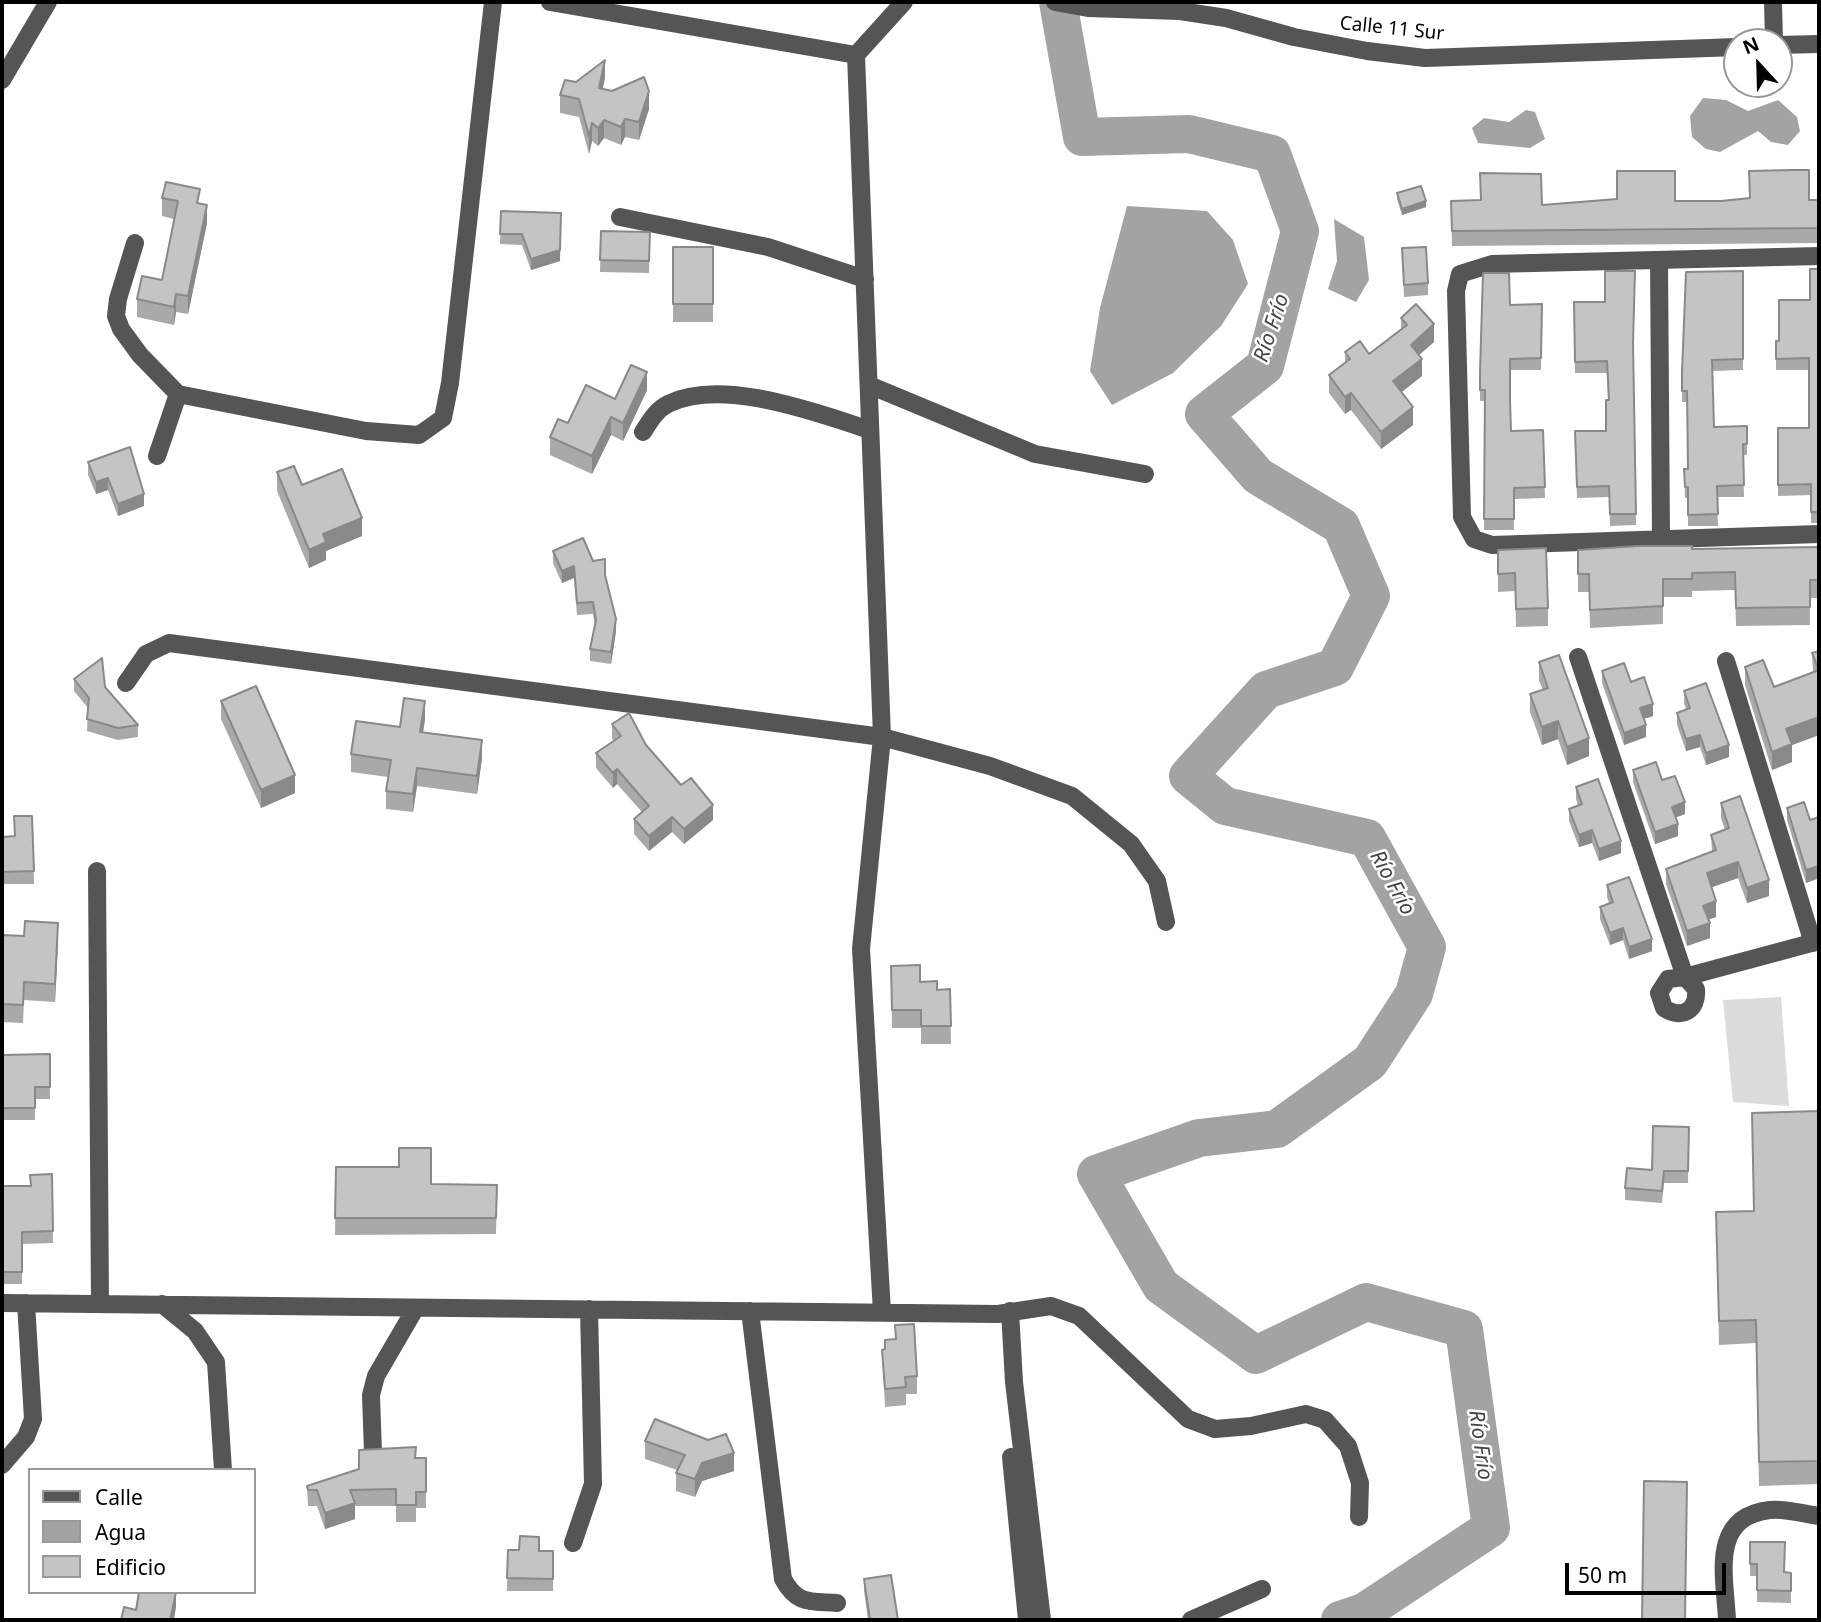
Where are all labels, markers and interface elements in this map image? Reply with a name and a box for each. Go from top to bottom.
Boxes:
street label: Calle 11 Sur [1339,12,1445,46]
north arrow [1723,28,1793,98]
text: N [1739,30,1763,60]
water label: Río Frío [1249,291,1295,365]
water label: Río Frío [1364,846,1420,920]
water label: Río Frío [1463,1408,1497,1482]
legend [28,1468,256,1594]
text: Calle [95,1483,143,1511]
text: Agua [95,1518,146,1546]
scale bar [1569,1548,1730,1592]
text: Edificio [95,1553,166,1581]
text: 50 m [1578,1561,1627,1589]

